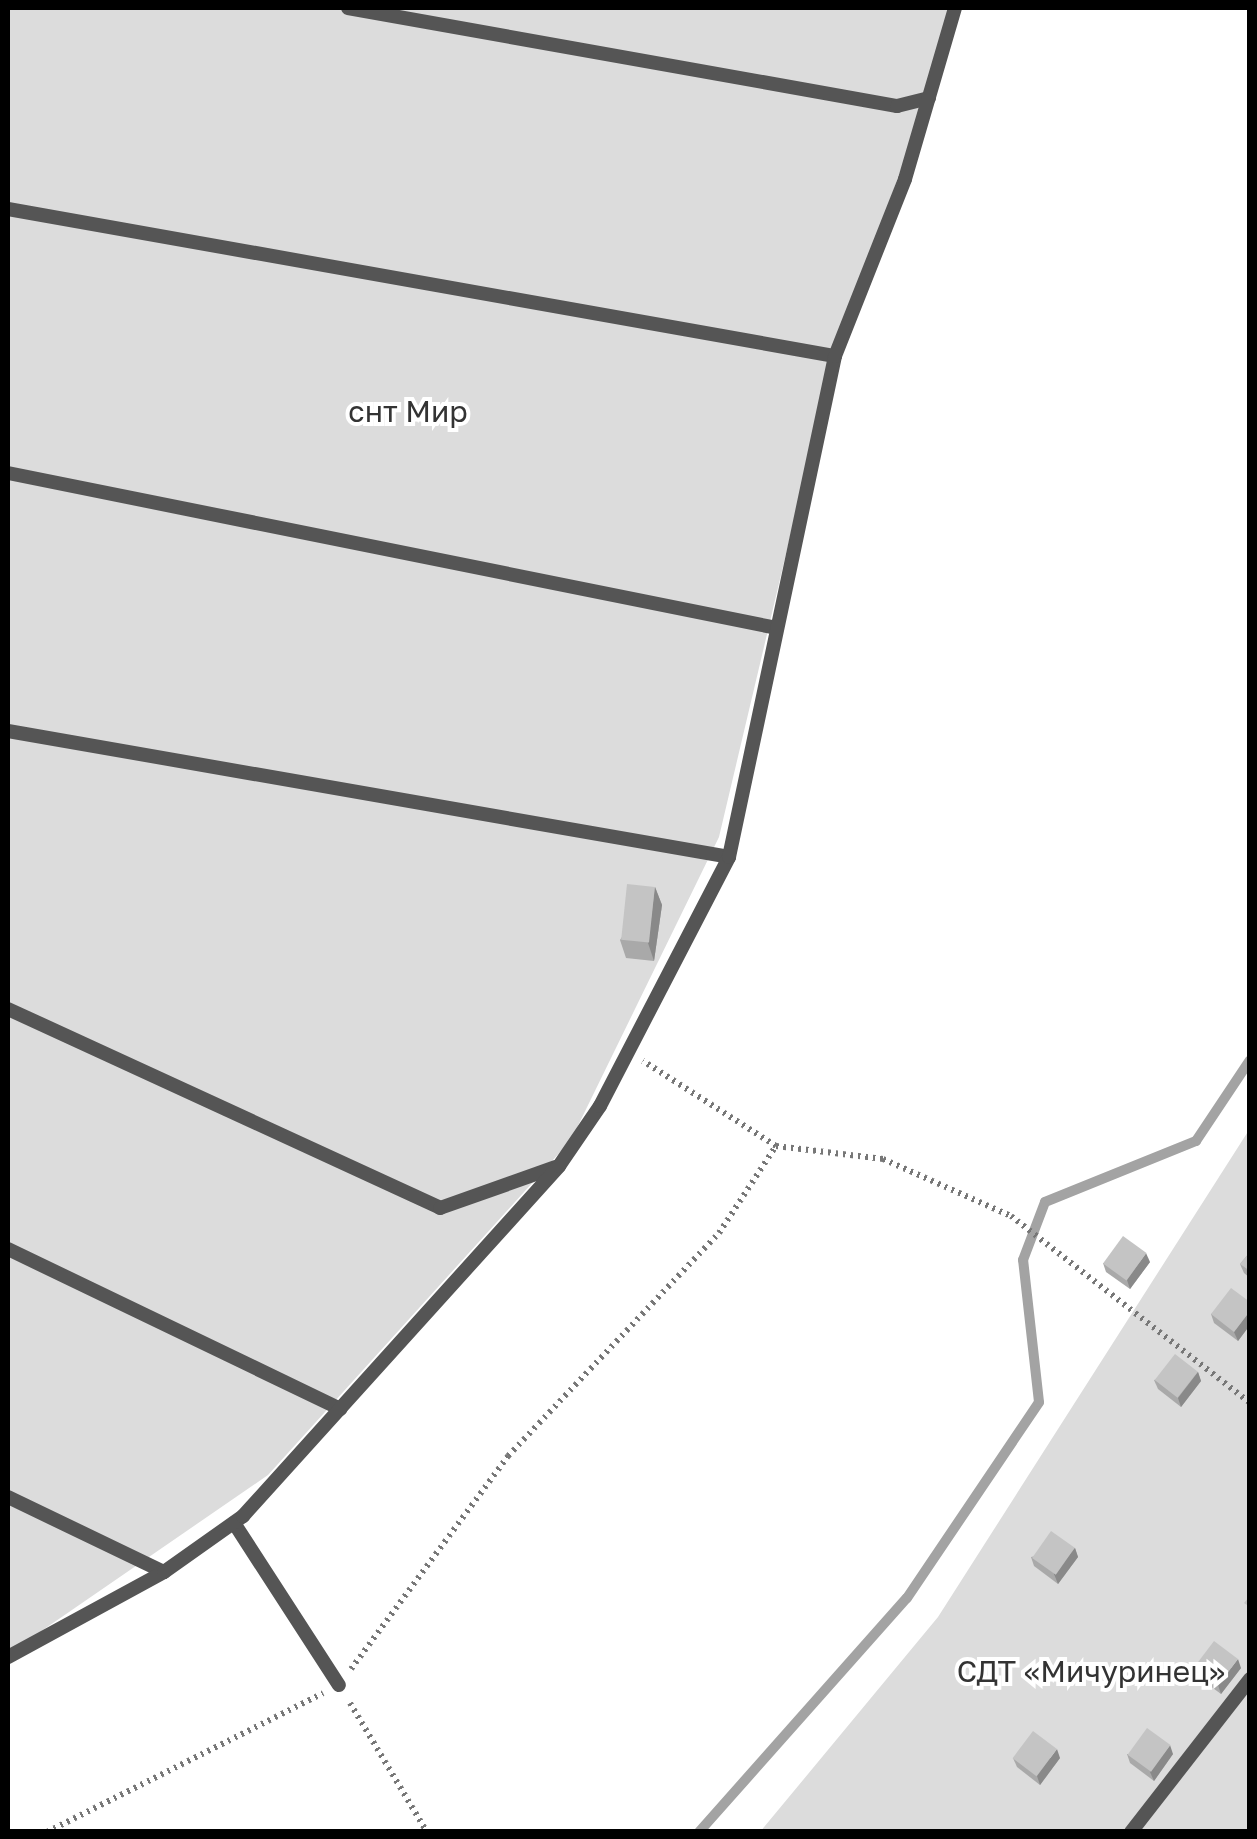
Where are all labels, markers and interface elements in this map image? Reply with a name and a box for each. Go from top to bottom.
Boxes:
park label: снт Мир [348,393,468,429]
park label: СДТ «Мичуринец» [957,1653,1225,1689]

